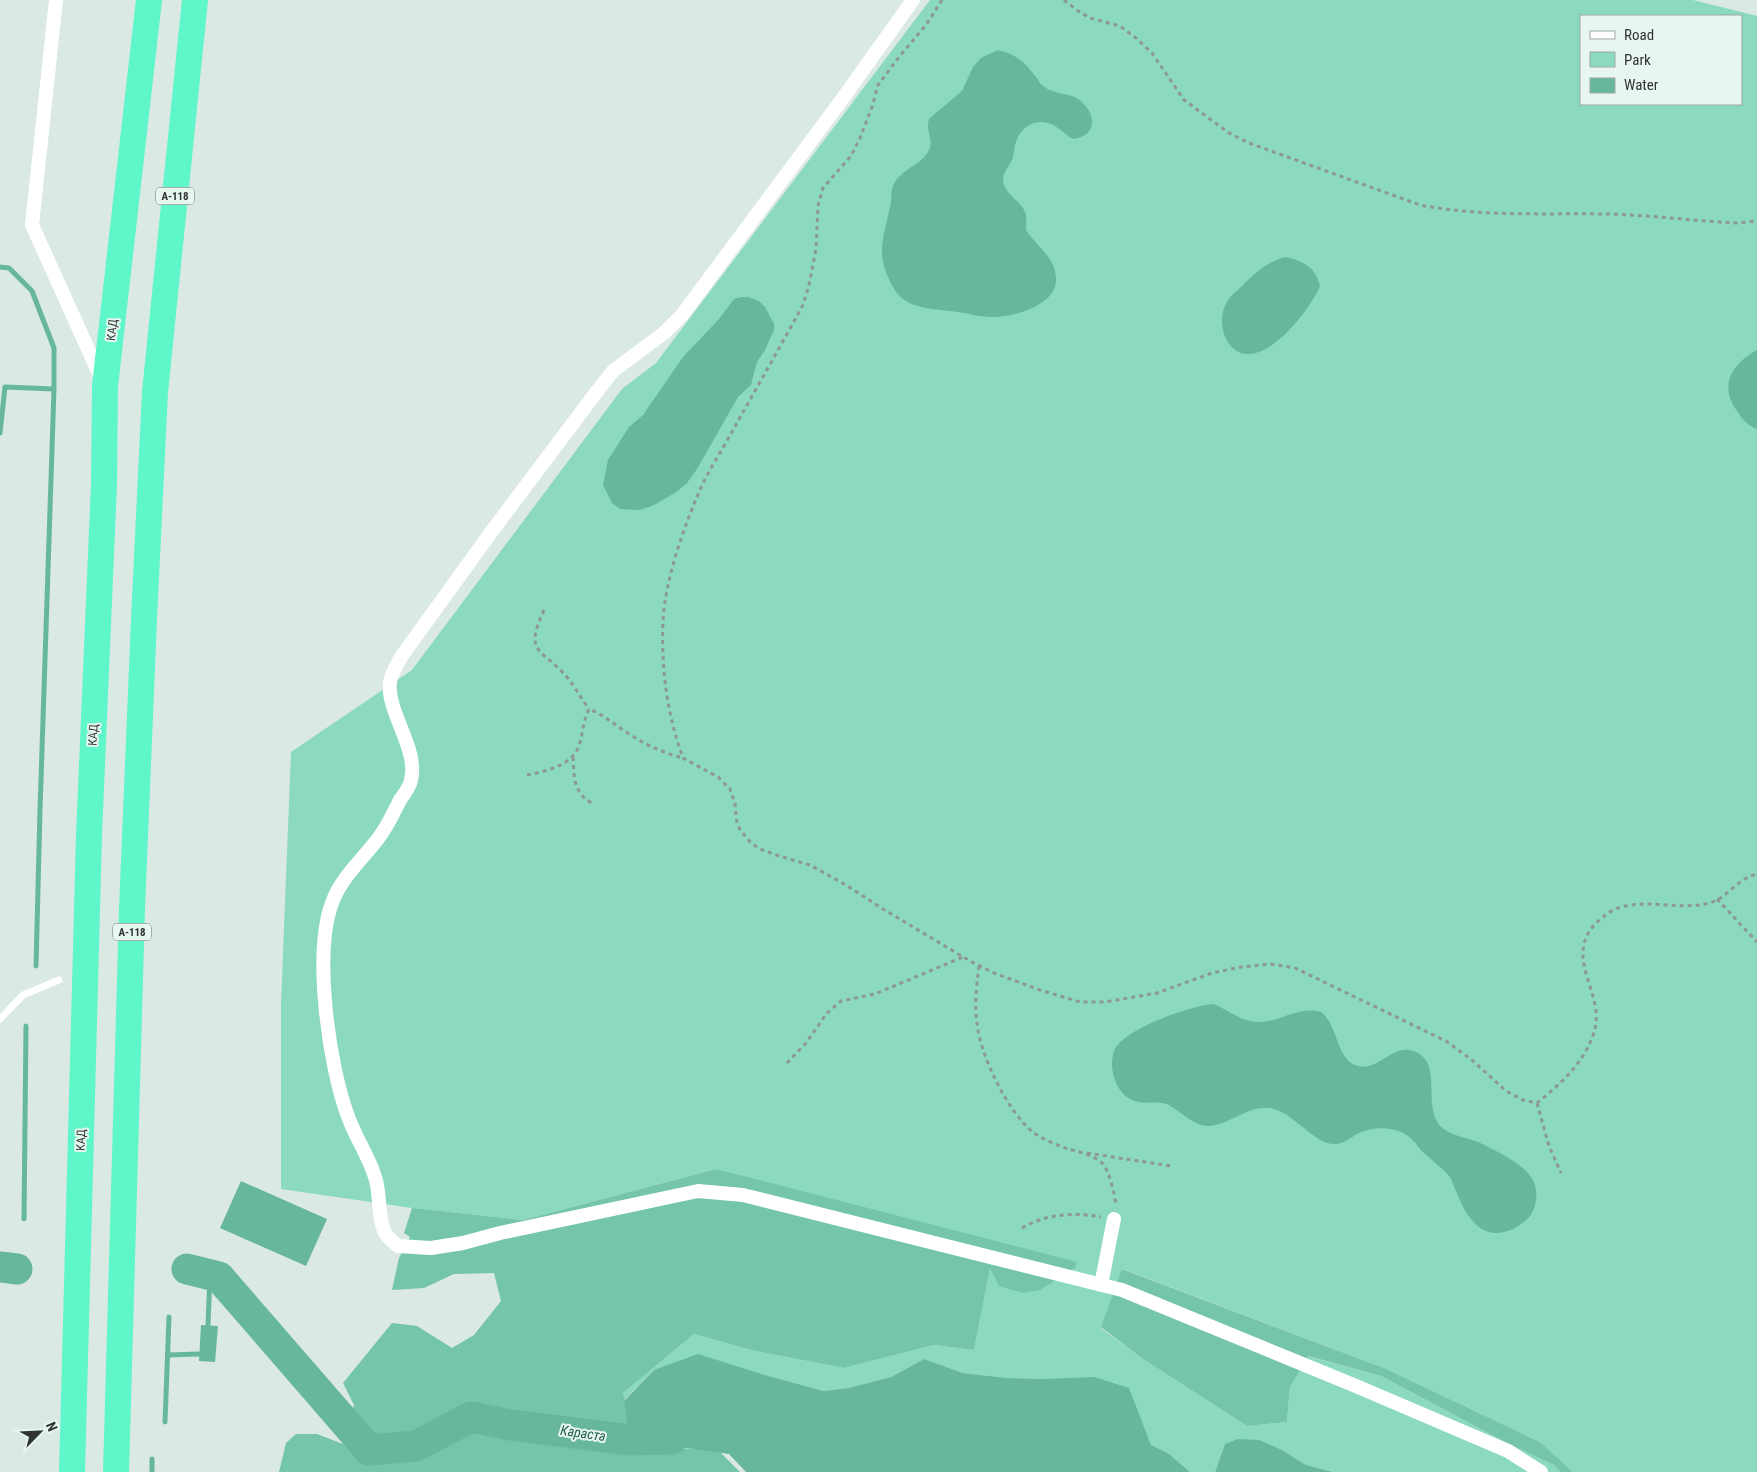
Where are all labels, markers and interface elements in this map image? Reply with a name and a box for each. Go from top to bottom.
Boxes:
legend [1580,15,1742,105]
text: Road [1624,26,1654,44]
text: Park [1624,51,1651,69]
text: Water [1624,76,1659,94]
road number: А-118 [156,188,194,205]
street label: КАД [104,318,120,342]
street label: КАД [85,724,101,746]
road number: А-118 [113,924,151,940]
street label: КАД [74,1129,88,1151]
north arrow [15,1407,65,1457]
text: N [43,1420,61,1434]
water label: Караста [559,1422,607,1444]

